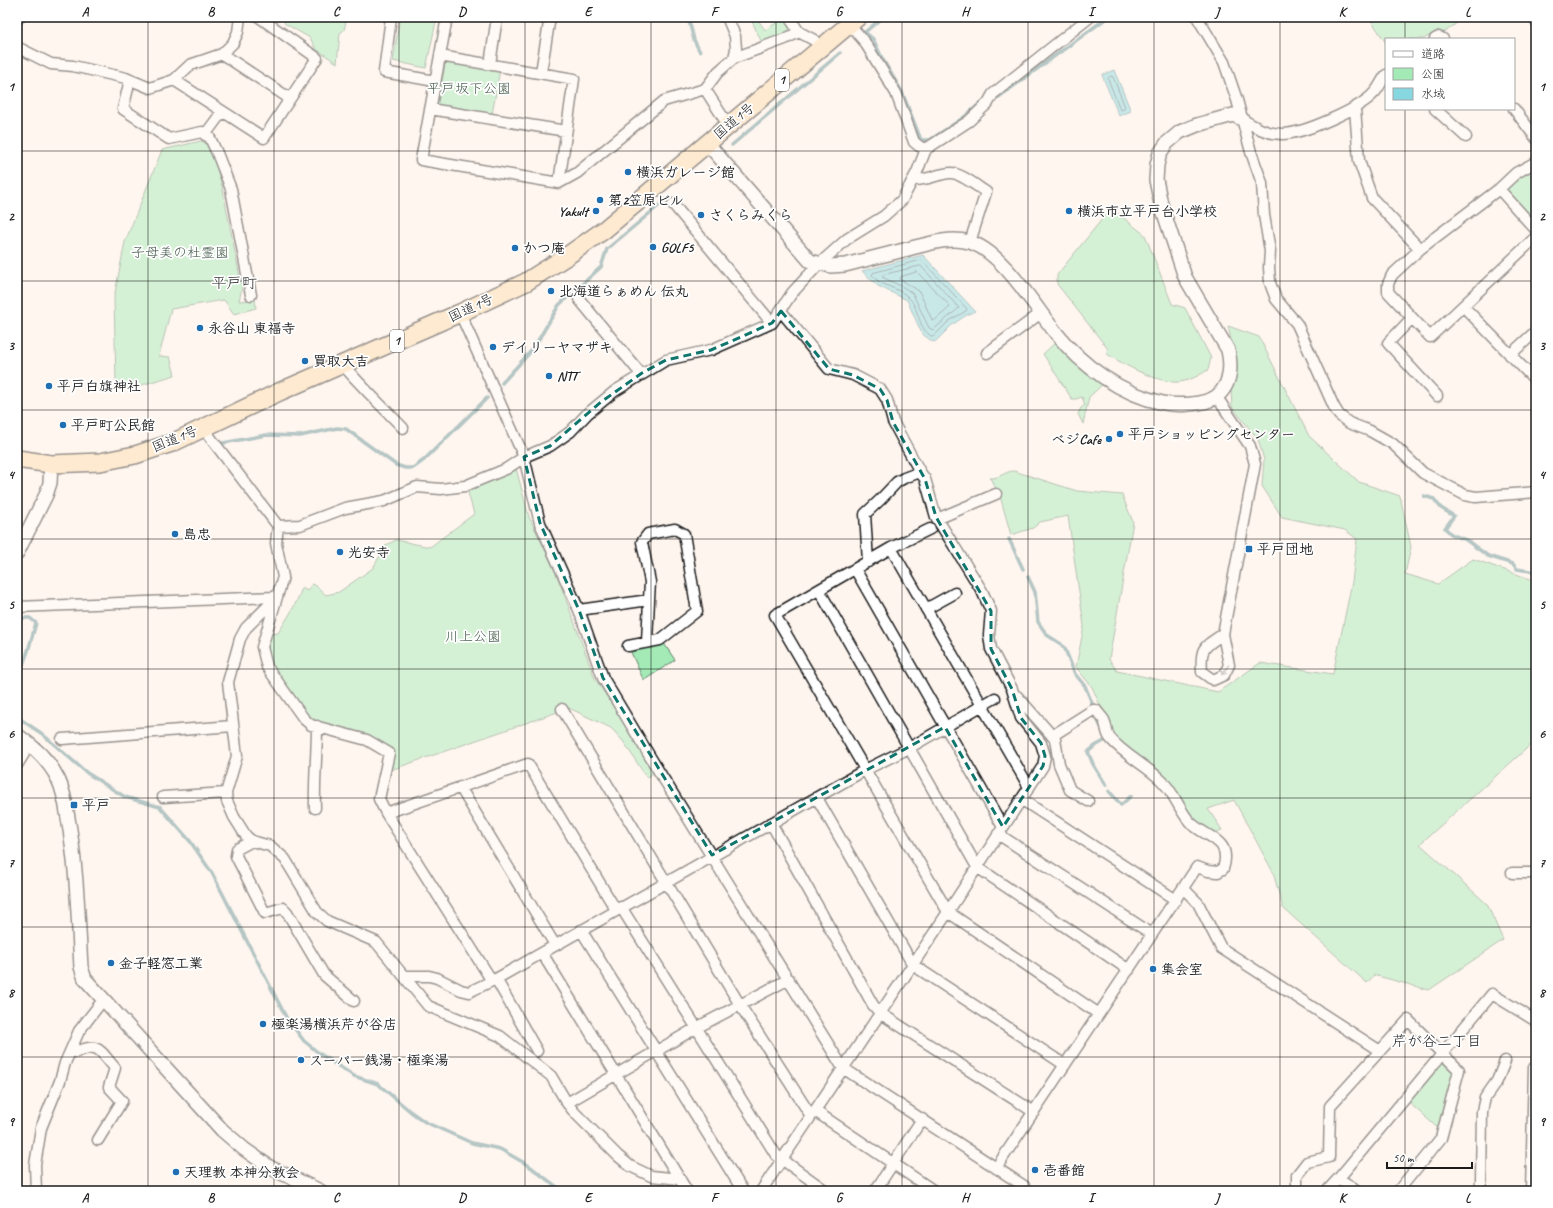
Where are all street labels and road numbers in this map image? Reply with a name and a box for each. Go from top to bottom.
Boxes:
road number: 1 [775,69,789,91]
street label: 国道1号 [710,99,758,143]
street label: 国道1号 [446,290,496,326]
road number: 1 [390,330,404,352]
street label: 国道1号 [149,422,201,456]

